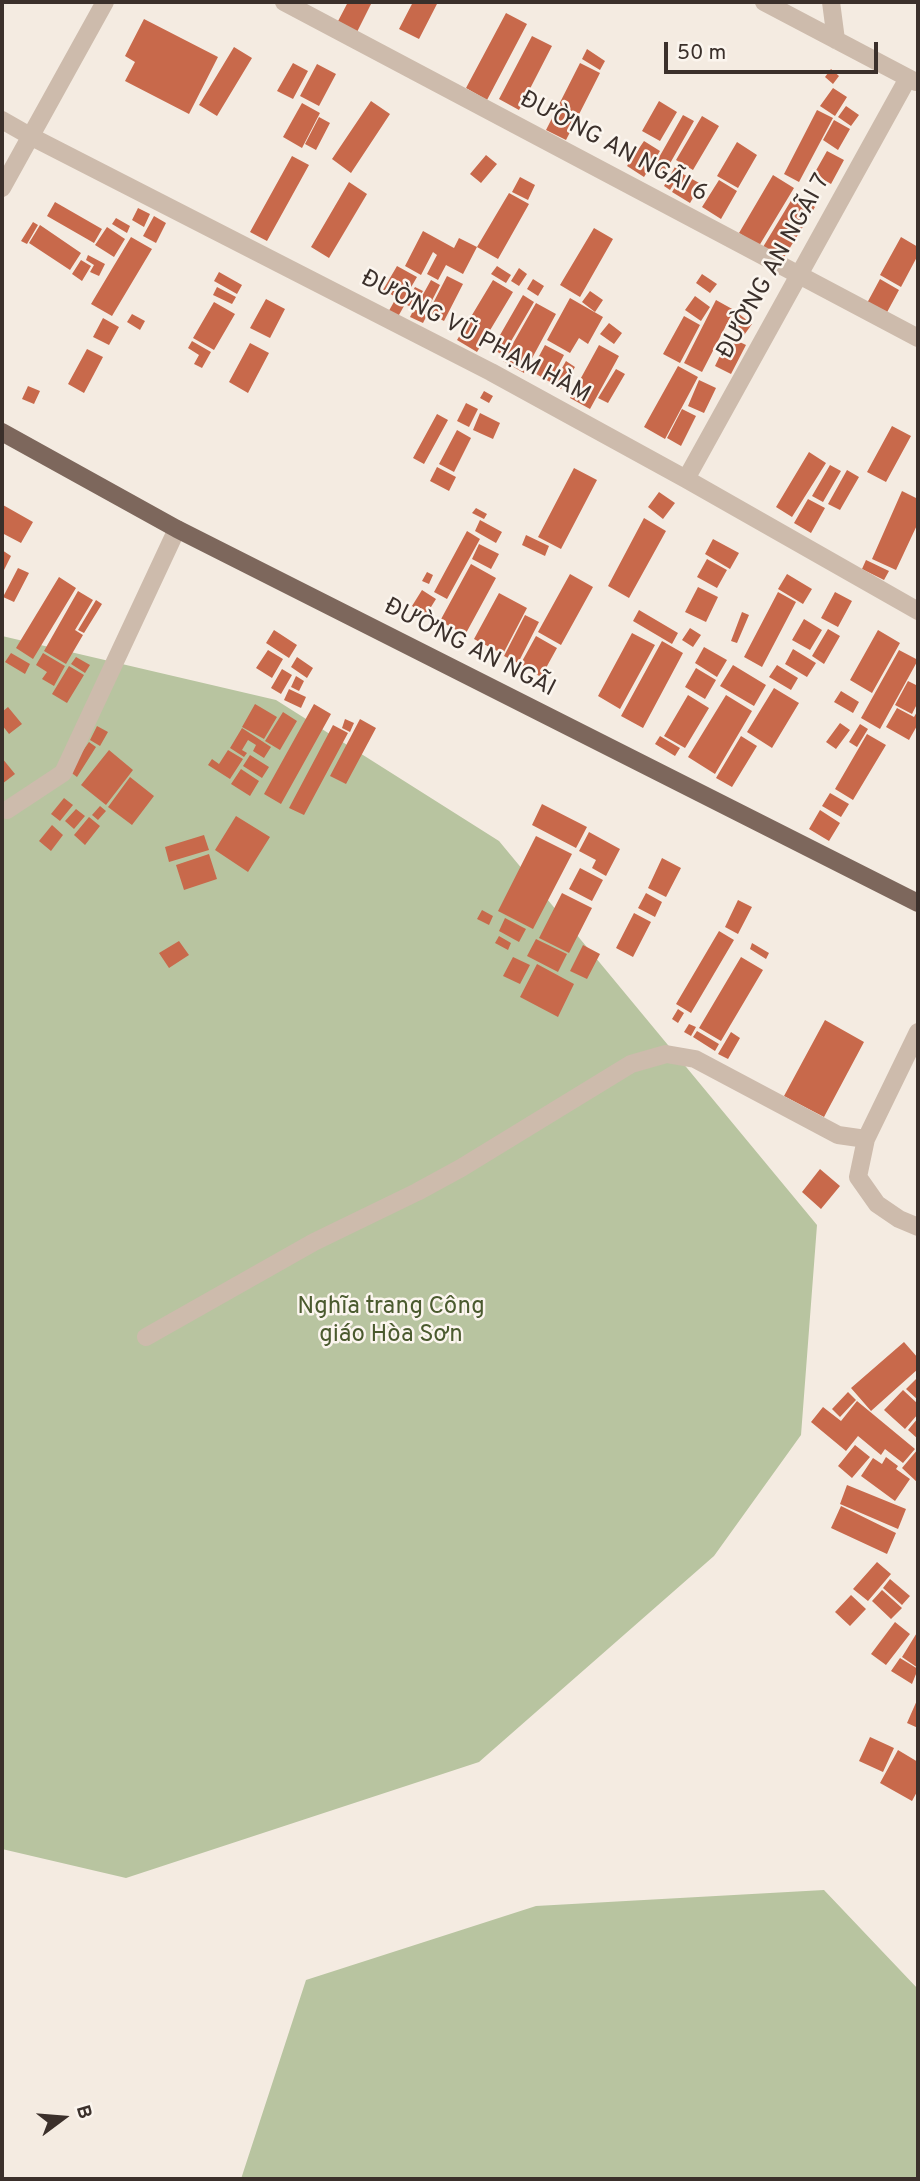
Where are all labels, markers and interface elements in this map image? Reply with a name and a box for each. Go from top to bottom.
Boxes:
scale bar [668,28,881,72]
text: 50 m [677,40,726,67]
street label: ĐƯỜNG AN NGÃI 6 [514,86,712,210]
street label: ĐƯỜNG AN NGÃI 7 [712,170,838,364]
street label: ĐƯỜNG VŨ PHẠM HÀM [355,265,595,411]
street label: ĐƯỜNG AN NGÃI [379,593,559,705]
park label: Nghĩa trang Công giáo Hòa Sơn [297,1294,485,1350]
north arrow [28,2083,98,2153]
text: B [70,2103,97,2122]

